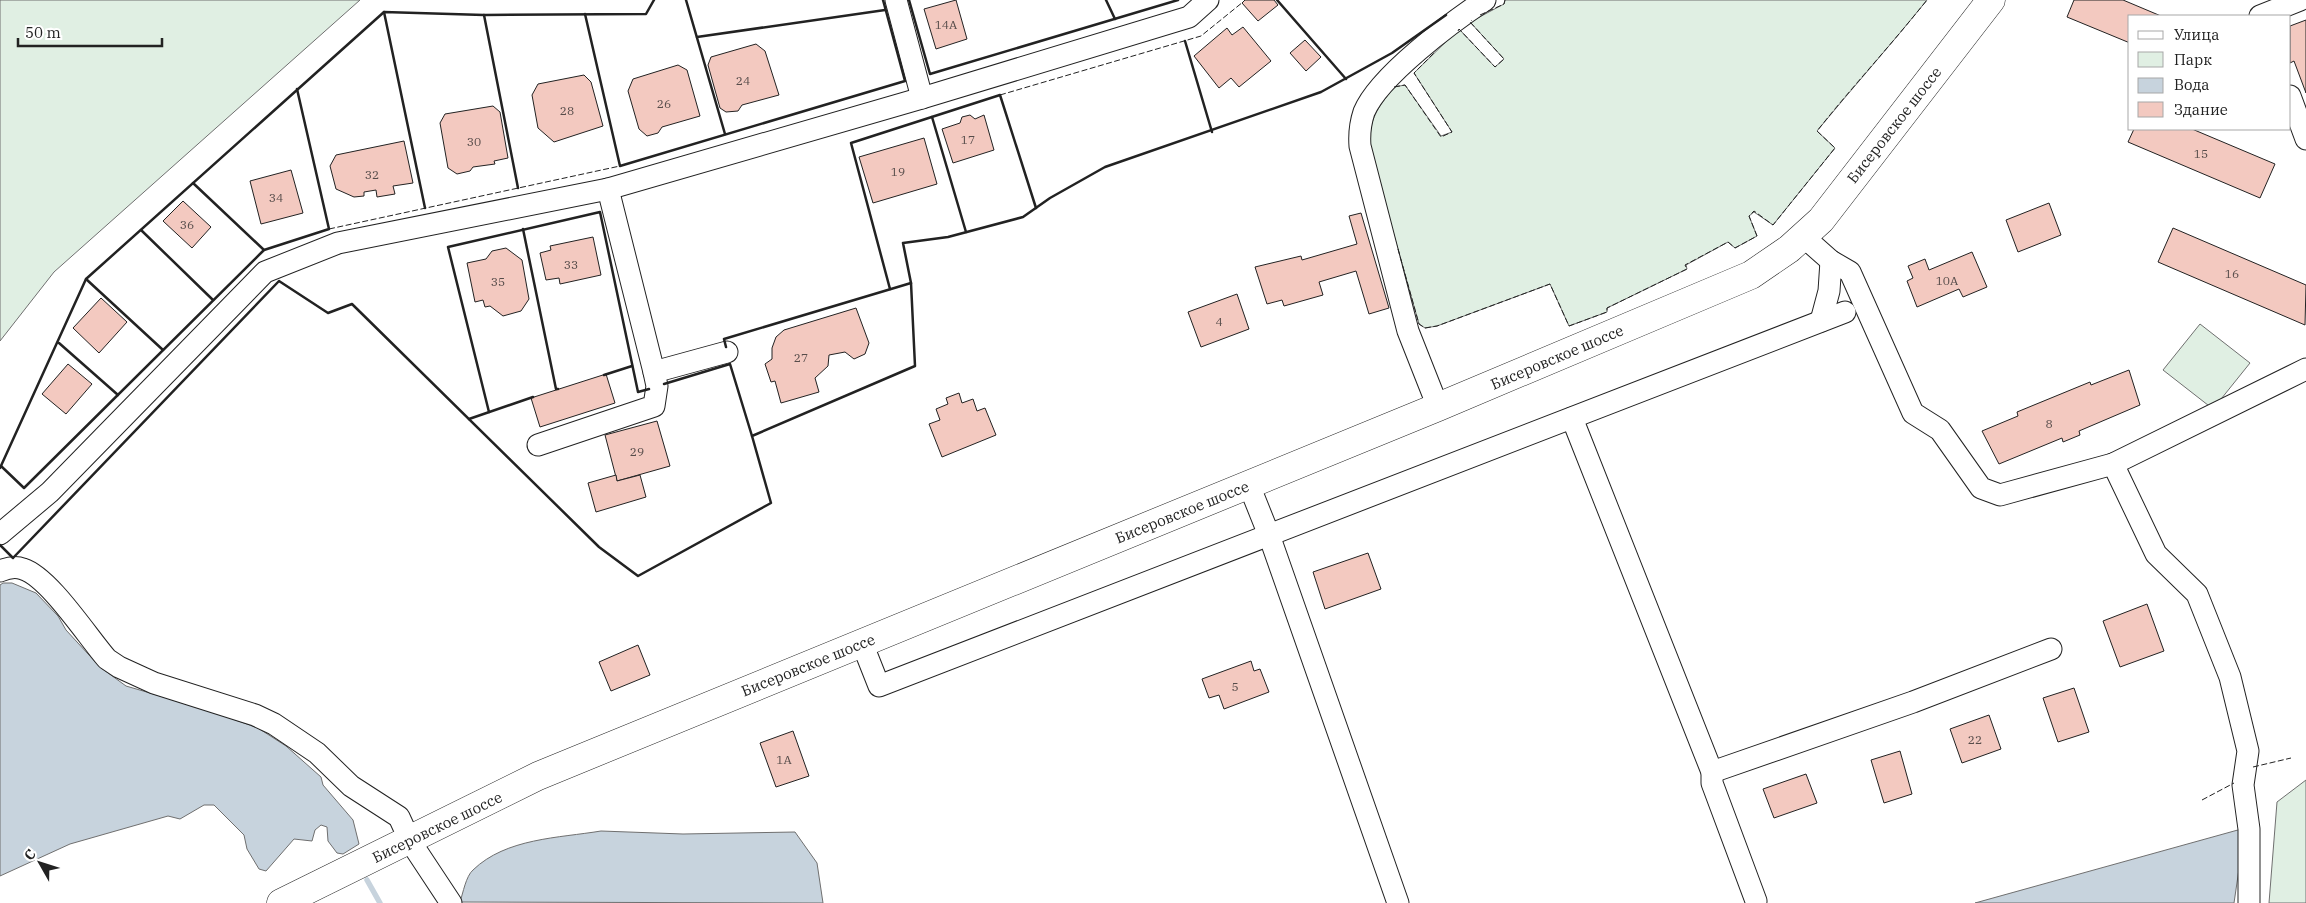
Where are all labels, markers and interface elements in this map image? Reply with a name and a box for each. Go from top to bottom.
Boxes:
scale bar [18,15,161,47]
legend [2128,15,2291,130]
house number: 14А [935,17,958,32]
text: 50 m [25,23,61,42]
text: Улица [2174,25,2219,44]
text: Парк [2174,50,2212,69]
street label: Бисеровское шоссе [1843,63,1945,187]
house number: 24 [736,73,750,88]
text: Вода [2174,75,2210,94]
house number: 26 [657,96,671,111]
text: Здание [2174,100,2228,119]
house number: 28 [560,103,574,118]
house number: 17 [961,132,975,147]
house number: 30 [467,134,481,149]
house number: 15 [2194,146,2208,161]
house number: 19 [891,164,905,179]
house number: 32 [365,167,379,182]
house number: 34 [269,190,283,205]
house number: 36 [180,217,194,232]
house number: 33 [564,257,578,272]
house number: 16 [2225,266,2239,281]
house number: 10А [1936,273,1959,288]
house number: 35 [491,274,505,289]
house number: 4 [1215,314,1223,329]
street label: Бисеровское шоссе [1488,320,1626,394]
house number: 27 [794,350,808,365]
house number: 8 [2045,416,2053,431]
house number: 29 [630,444,644,459]
street label: Бисеровское шоссе [1112,477,1252,547]
street label: Бисеровское шоссе [738,630,878,700]
house number: 5 [1231,679,1239,694]
house number: 22 [1968,732,1982,747]
house number: 1А [776,752,792,767]
street label: Бисеровское шоссе [369,787,505,867]
north arrow [15,838,65,888]
text: С [20,846,40,864]

